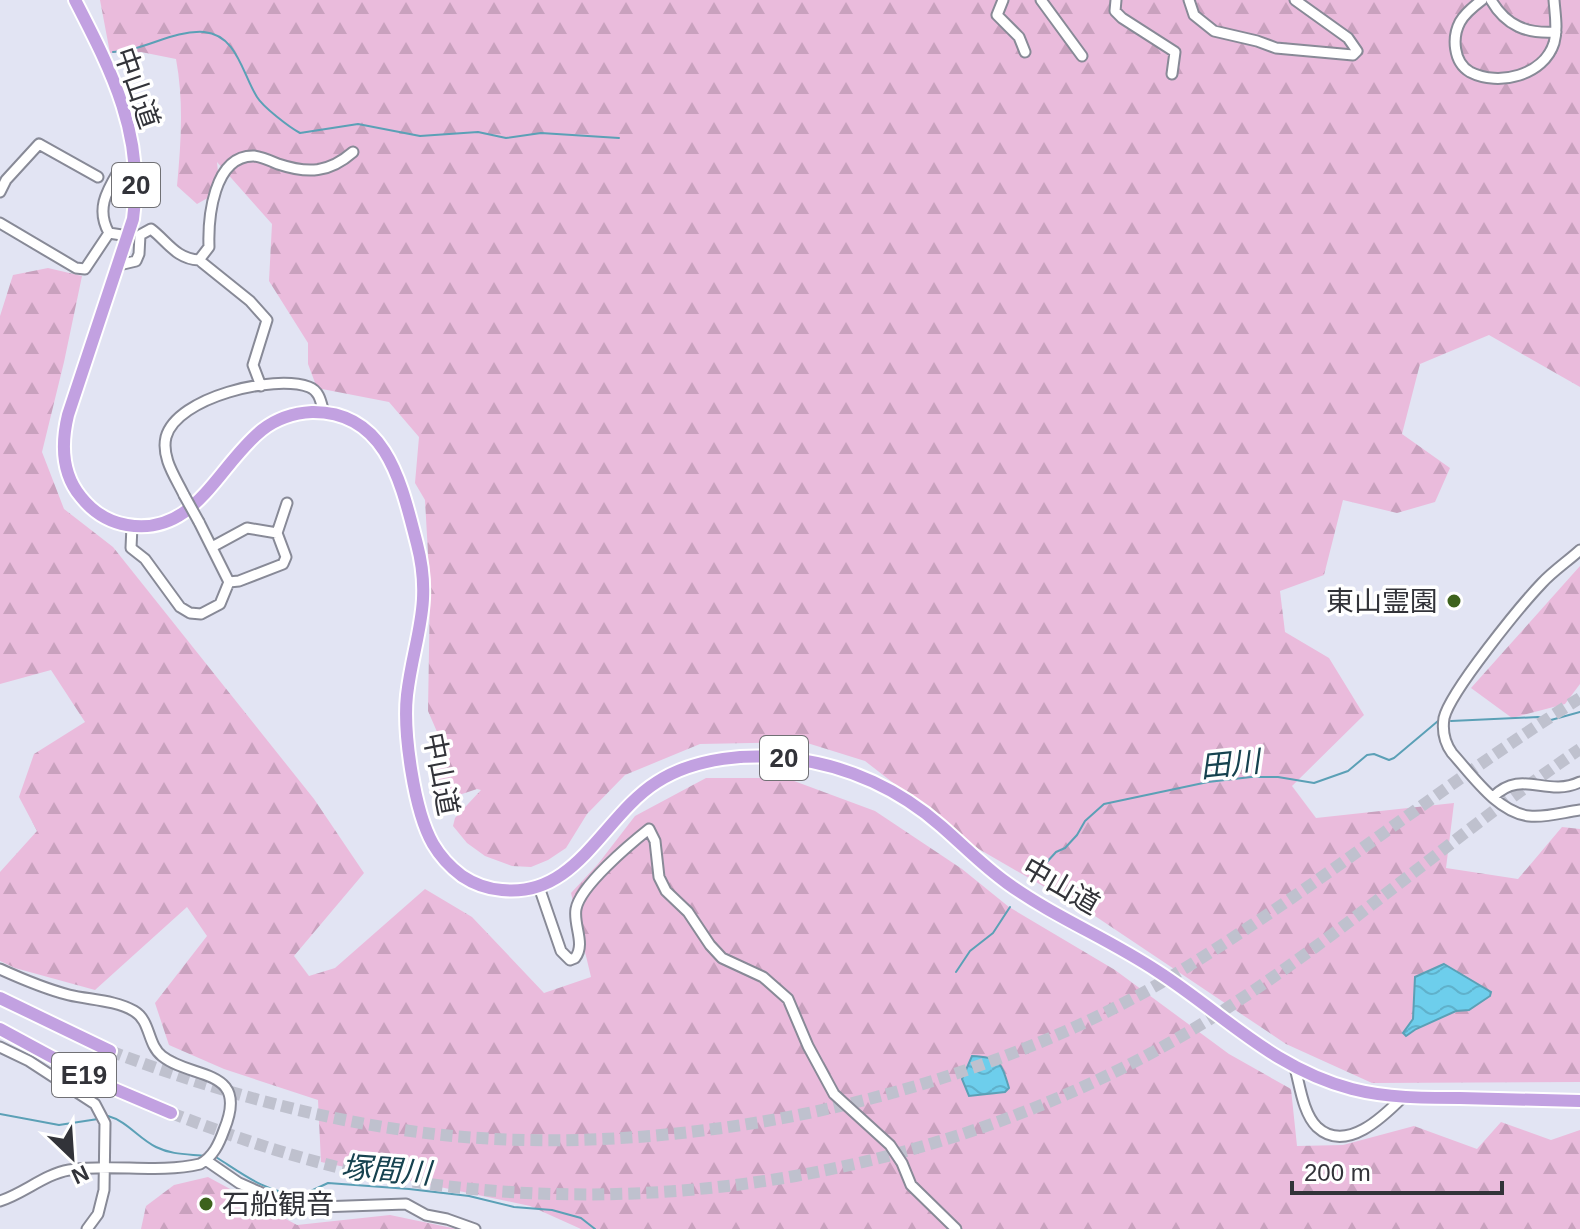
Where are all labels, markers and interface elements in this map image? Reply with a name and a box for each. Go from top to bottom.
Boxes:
street label: 中山道 [109,43,165,133]
road number: 20 [112,163,160,207]
place label: 東山霊園 [1326,586,1438,617]
marker: 東山霊園 [1445,592,1463,610]
street label: 中山道 [418,730,464,818]
road number: 20 [760,736,808,780]
water label: 田川 [1198,744,1265,784]
street label: 中山道 [1017,852,1105,920]
road number: E19 [52,1053,116,1097]
north arrow [32,1117,112,1197]
scale bar [1292,1145,1502,1195]
water label: 塚間川 [340,1150,435,1190]
text: 200 m [1304,1159,1371,1186]
text: N [68,1160,93,1189]
place label: 石船観音 [222,1189,334,1220]
marker: 石船観音 [197,1195,215,1213]

